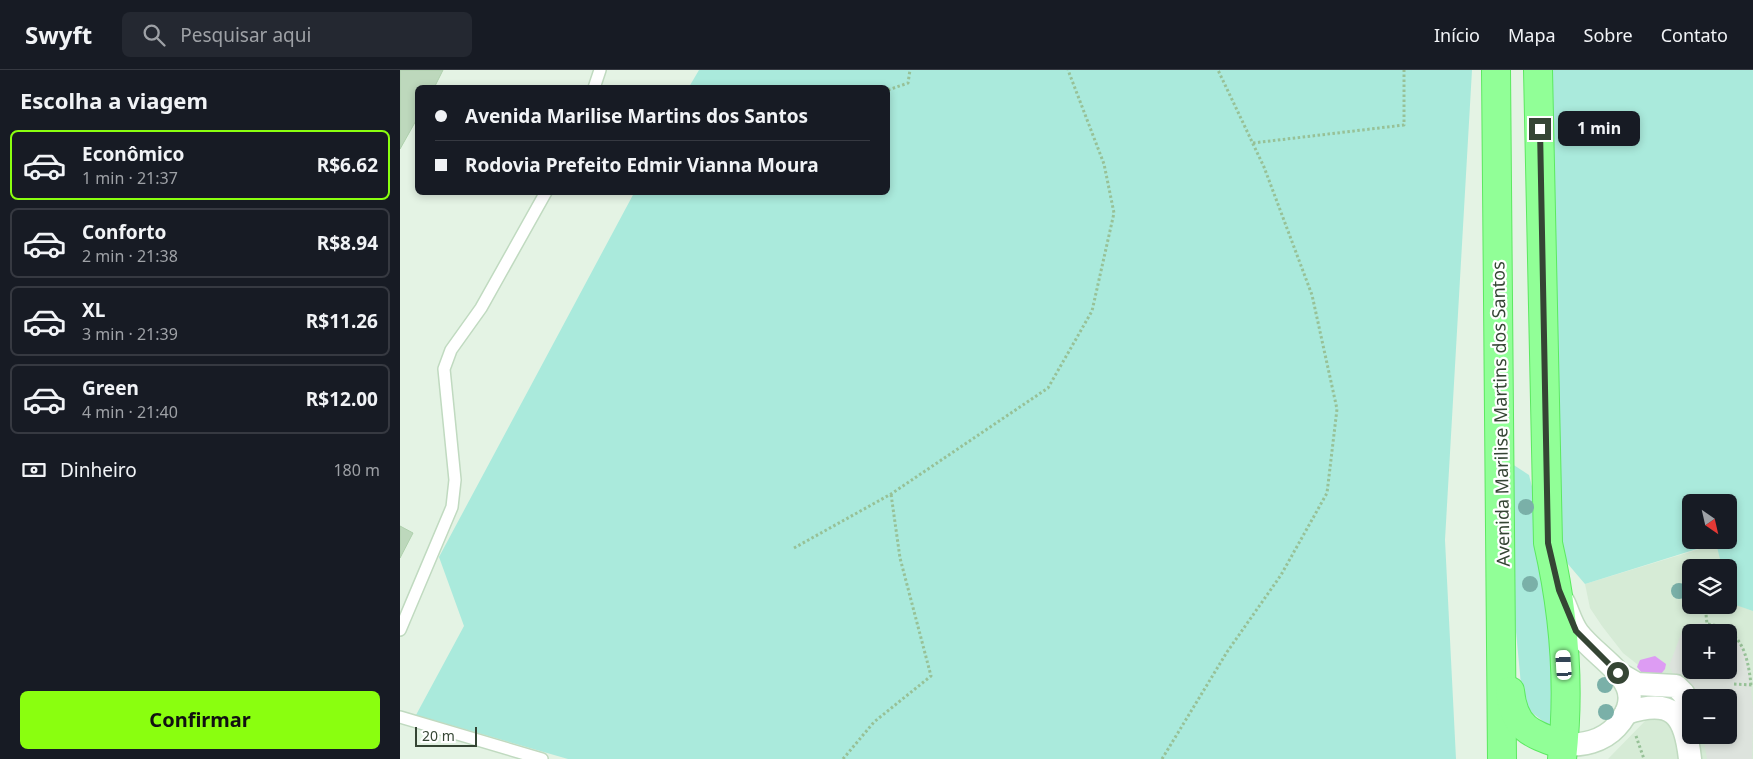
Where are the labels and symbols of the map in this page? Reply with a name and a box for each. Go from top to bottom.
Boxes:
callout: 1 min [1558,112,1640,146]
route end [1529,118,1551,140]
street label: Avenida Marilise Martins dos Santos [1485,261,1515,567]
north arrow [1682,494,1738,549]
car [1555,650,1572,680]
route start [1607,662,1629,684]
scale bar [415,724,478,747]

